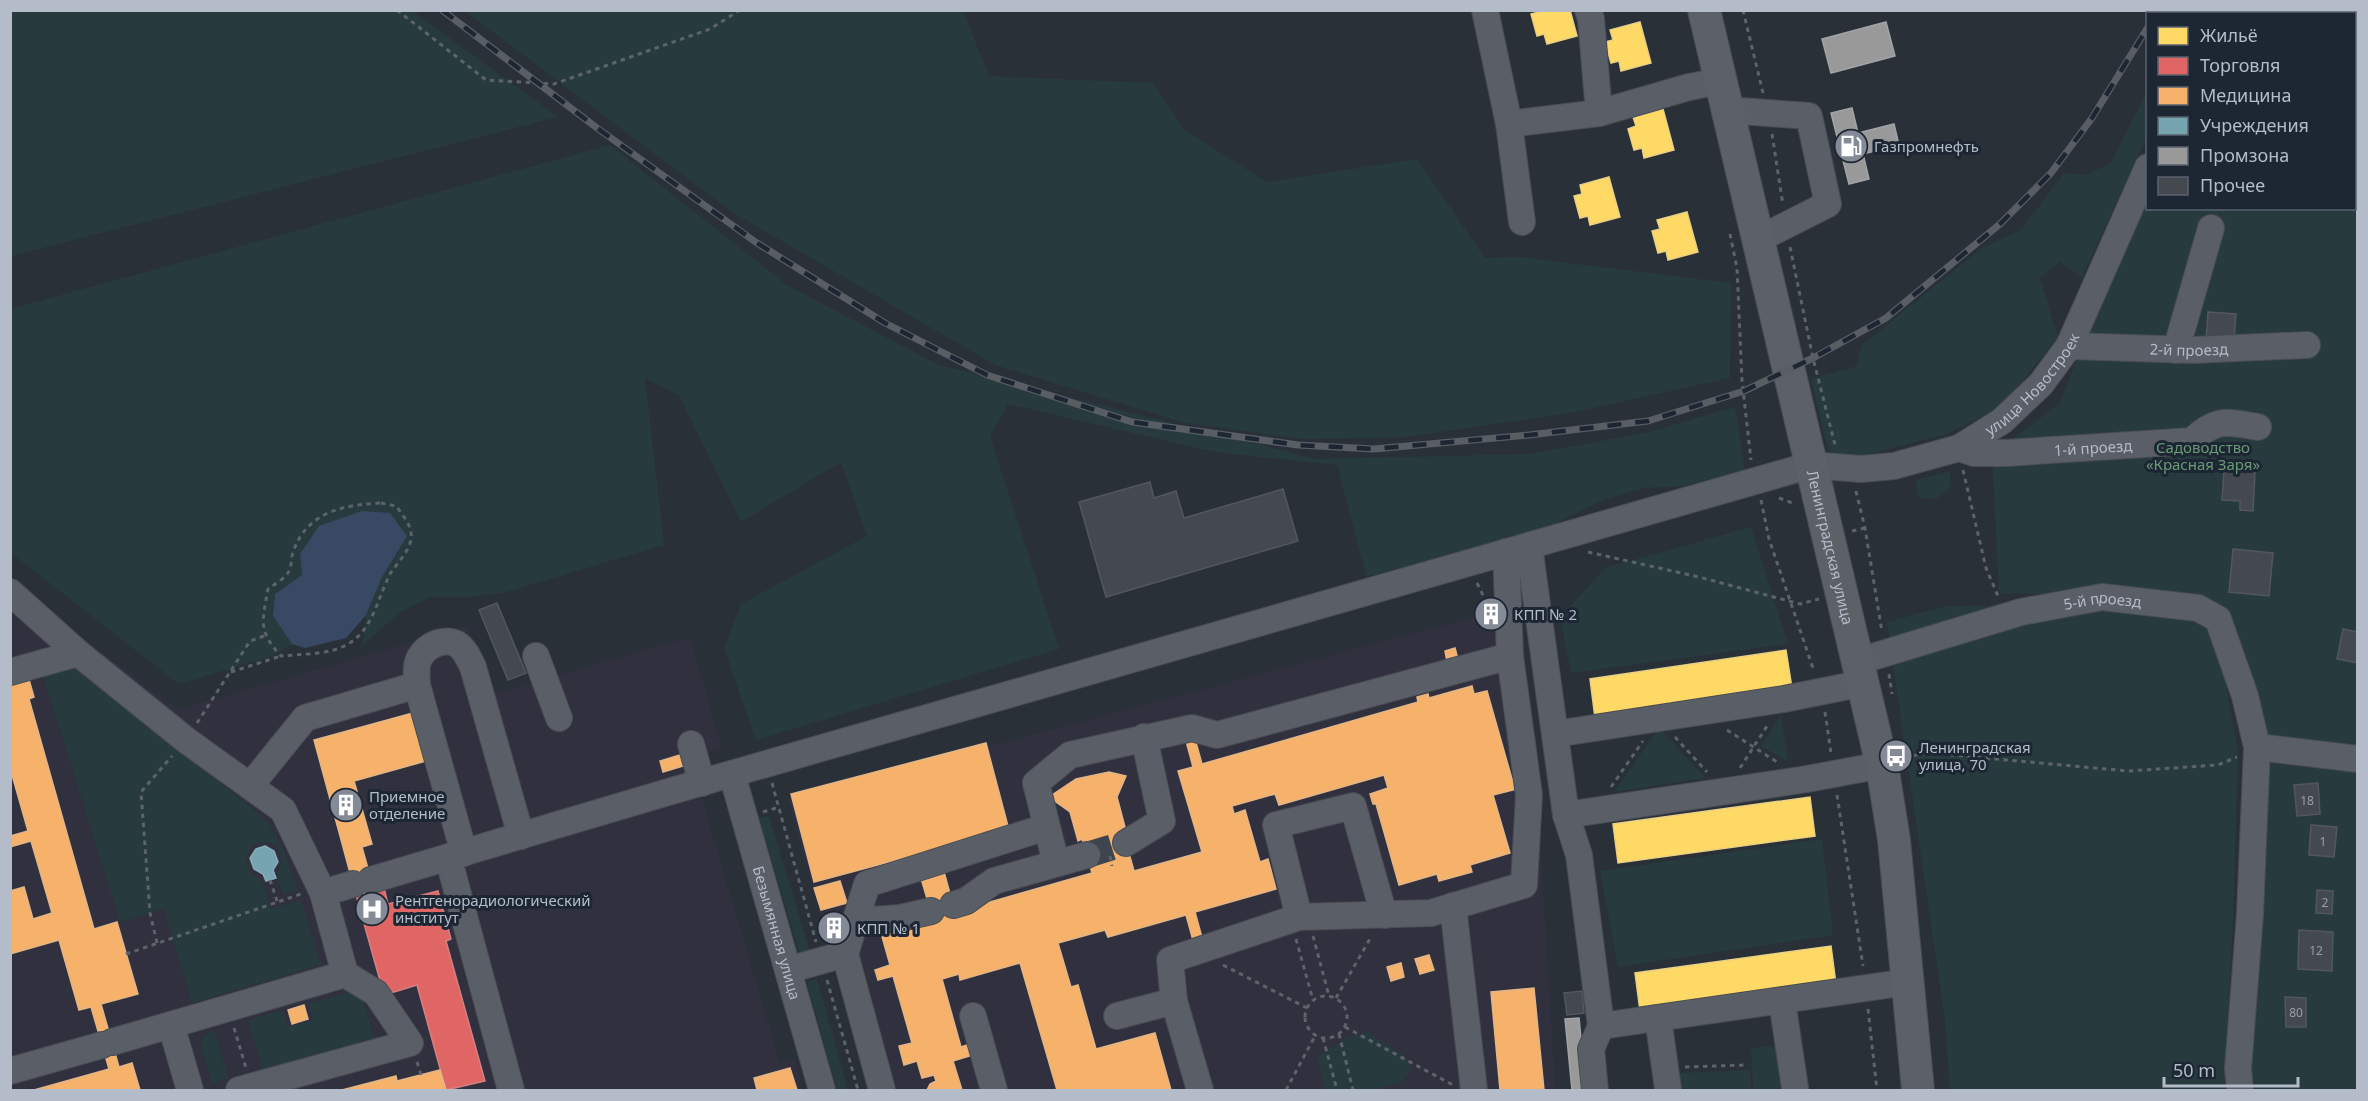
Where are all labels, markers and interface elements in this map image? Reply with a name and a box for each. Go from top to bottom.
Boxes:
legend [2146,12,2356,210]
text: Жильё [2200,23,2258,47]
text: Торговля [2200,53,2280,77]
text: Медицина [2200,83,2291,107]
text: Учреждения [2200,113,2309,137]
fuel station icon: Газпромнефть [1833,128,1869,164]
place label: Газпромнефть [1874,136,1979,156]
text: Промзона [2200,143,2289,167]
text: Прочее [2200,173,2265,197]
street label: улица Новостроек [1981,330,2083,439]
street label: 2-й проезд [2149,338,2229,360]
street label: 1-й проезд [2053,435,2133,460]
park label: Садоводство «Красная Заря» [2146,437,2260,474]
street label: Ленинградская улица [1803,468,1859,627]
street label: 5-й проезд [2062,587,2143,614]
building icon: КПП № 2 [1473,596,1509,632]
place label: КПП № 2 [1514,604,1577,624]
place label: Ленинградская улица, 70 [1919,737,2031,774]
bus stop icon: Ленинградская улица, 70 [1878,738,1914,774]
place label: Приемное отделение [369,786,445,823]
building icon: Приемное отделение [328,787,364,823]
house number: 18 [2300,792,2314,809]
house number: 1 [2320,833,2326,850]
street label: Безымянная улица [749,863,806,1002]
place label: Рентгенорадиологический институт [395,890,591,927]
hospital icon: Рентгенорадиологический институт [354,891,390,927]
house number: 2 [2322,894,2329,911]
building icon: КПП № 1 [816,910,852,946]
place label: КПП № 1 [857,918,920,938]
house number: 12 [2309,942,2323,959]
house number: 80 [2289,1004,2303,1021]
scale bar [2164,1050,2298,1088]
text: 50 m [2173,1058,2215,1082]

